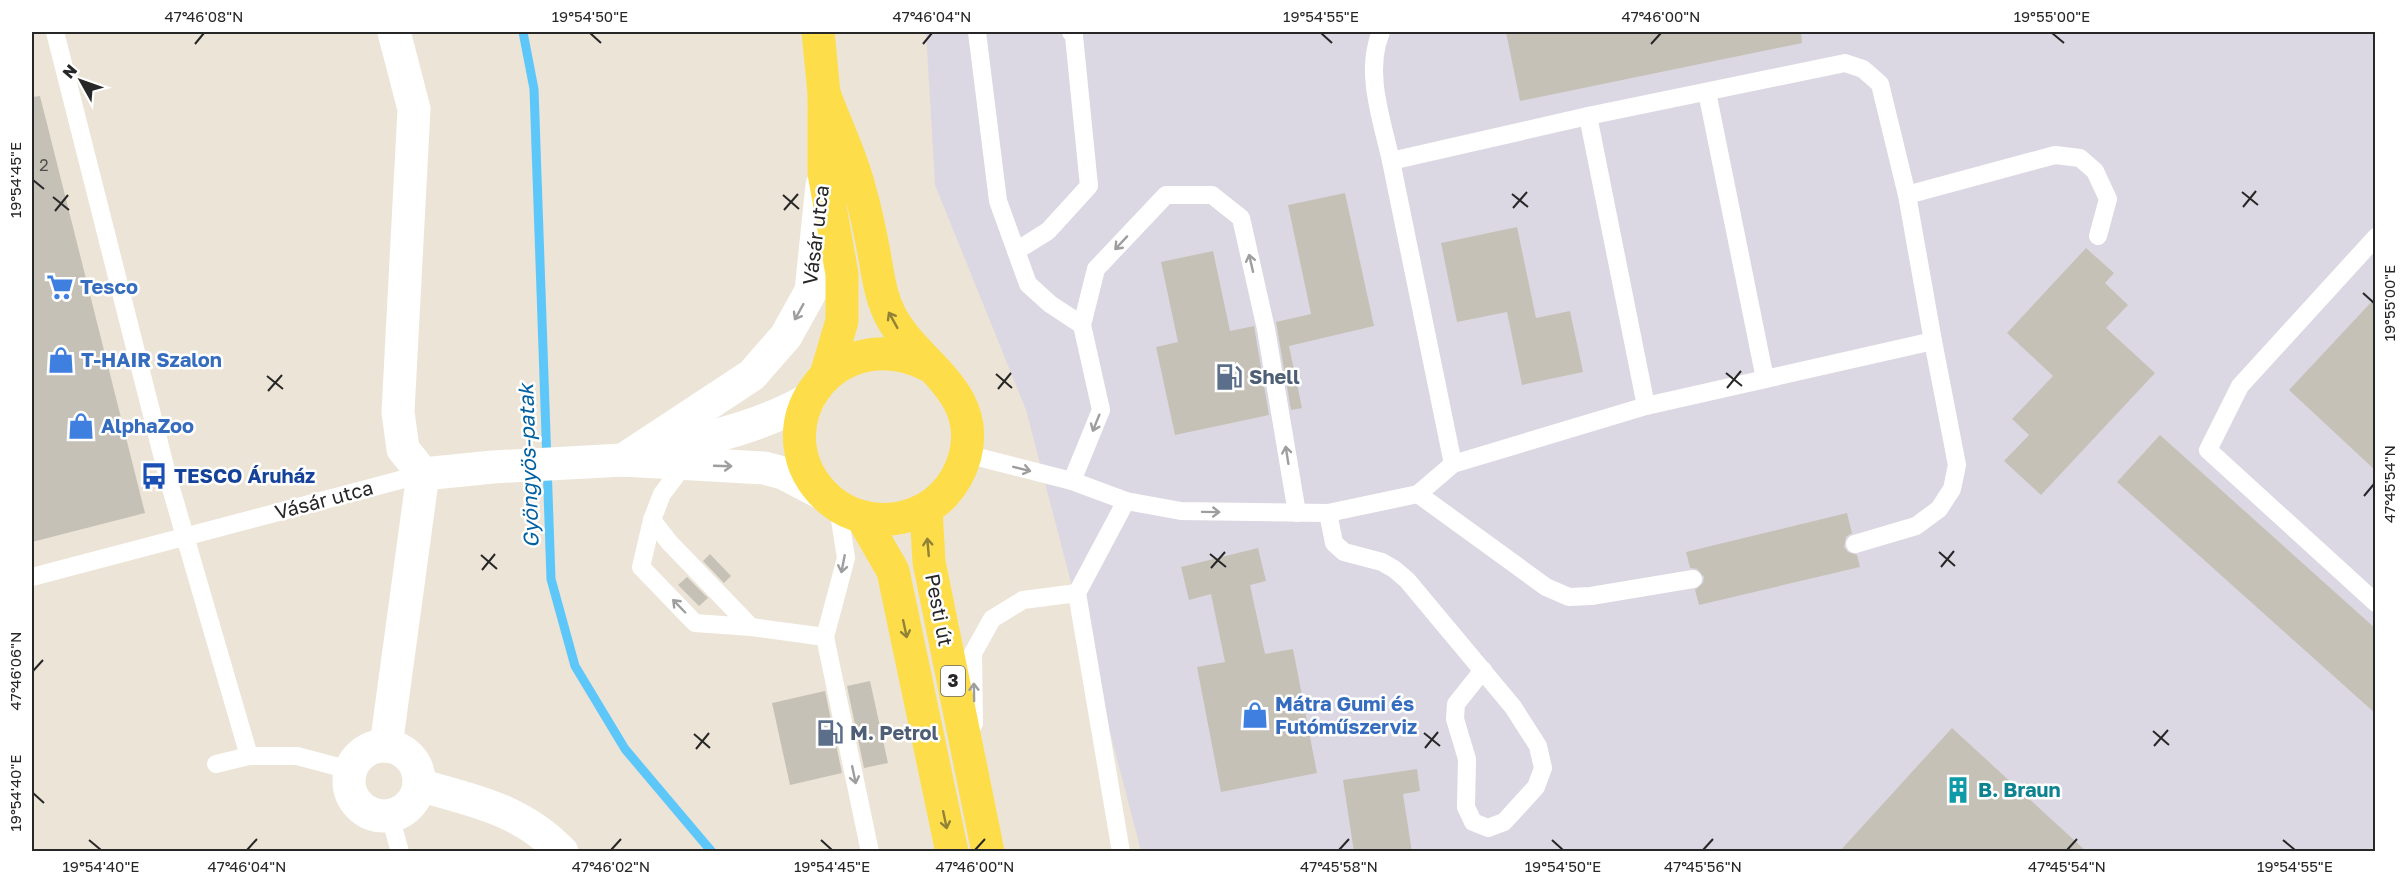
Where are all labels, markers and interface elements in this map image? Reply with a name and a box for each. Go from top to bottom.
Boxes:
text: 47°46'08"N [165,7,243,25]
text: 19°54'50"E [552,7,628,25]
text: 47°46'04"N [893,7,971,25]
text: 19°54'55"E [1283,7,1359,25]
text: 47°46'00"N [1622,7,1700,25]
text: 19°55'00"E [2014,7,2090,25]
north arrow [51,51,111,111]
text: N [58,60,81,82]
text: 19°54'45"E [6,142,24,218]
house number: 2 [39,155,49,175]
street label: Vásár utca [797,184,833,286]
one-way arrow [1115,235,1129,250]
one-way arrow [1245,254,1257,273]
text: 19°55'00"E [2380,265,2398,341]
supermarket icon: Tesco [45,272,75,302]
place label: Tesco [80,274,138,298]
one-way arrow [793,303,805,320]
one-way arrow [887,312,899,329]
shop icon: T-HAIR Szalon [46,345,76,375]
place label: T-HAIR Szalon [81,347,222,371]
fuel station icon: Shell [1214,362,1244,392]
place label: Shell [1249,364,1300,388]
water label: Gyöngyös-patak [512,381,544,549]
shop icon: AlphaZoo [66,411,96,441]
place label: AlphaZoo [101,413,194,437]
one-way arrow [1090,414,1101,432]
text: 47°45'54"N [2380,445,2398,523]
one-way arrow [1281,446,1292,465]
bus stop icon: TESCO Áruház [139,461,169,491]
one-way arrow [713,461,733,472]
place label: TESCO Áruház [174,463,315,487]
one-way arrow [1012,463,1031,475]
street label: Vásár utca [272,474,375,524]
one-way arrow [1201,506,1221,518]
one-way arrow [922,537,933,557]
one-way arrow [837,554,848,573]
street label: Pesti út [921,571,959,648]
one-way arrow [672,599,686,614]
one-way arrow [900,619,911,638]
text: 47°46'06"N [6,632,24,710]
road number: 3 [941,666,965,696]
one-way arrow [968,682,980,702]
place label: Mátra Gumi és Futóműszerviz [1275,691,1417,738]
shop icon: Mátra Gumi és Futóműszerviz [1240,700,1270,730]
fuel station icon: M. Petrol [815,718,845,748]
place label: M. Petrol [850,720,939,744]
text: 19°54'40"E [6,755,24,831]
one-way arrow [848,765,860,784]
building icon: B. Braun [1943,775,1973,805]
place label: B. Braun [1978,777,2061,801]
one-way arrow [940,810,951,829]
text: 19°54'40"E [63,857,139,875]
text: 47°46'04"N [208,857,286,875]
text: 47°46'02"N [572,857,650,875]
text: 19°54'45"E [794,857,870,875]
text: 47°46'00"N [936,857,1014,875]
text: 47°45'58"N [1300,857,1378,875]
text: 19°54'50"E [1525,857,1601,875]
text: 47°45'56"N [1664,857,1742,875]
text: 47°45'54"N [2028,857,2106,875]
text: 19°54'55"E [2257,857,2333,875]

